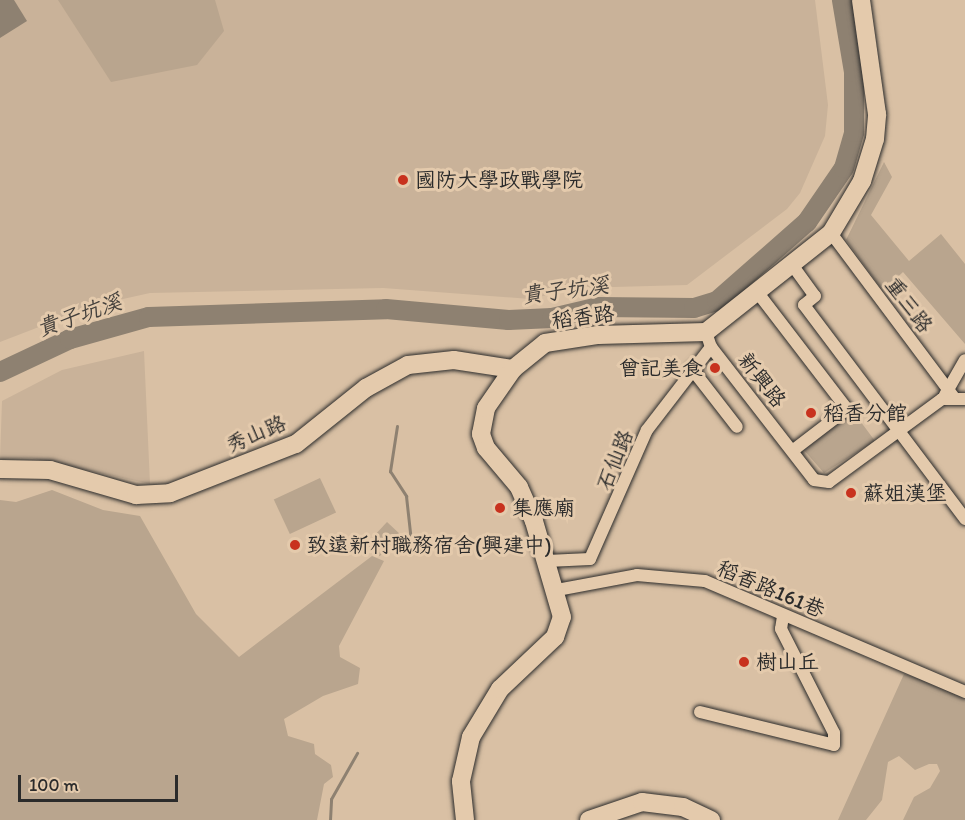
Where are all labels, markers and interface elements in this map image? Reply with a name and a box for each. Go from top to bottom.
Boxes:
place label: 國防大學政戰學院 [415,167,583,193]
marker: 國防大學政戰學院 [396,173,410,187]
water label: 貴子坑溪 [520,272,610,308]
street label: 重三路 [880,272,938,338]
water label: 貴子坑溪 [33,288,125,342]
street label: 稻香路 [550,301,616,333]
street label: 新興路 [733,347,791,413]
place label: 曾記美食 [619,355,703,381]
marker: 曾記美食 [708,361,722,375]
place label: 稻香分館 [823,400,907,426]
marker: 稻香分館 [804,406,818,420]
street label: 秀山路 [222,410,290,458]
street label: 石仙路 [592,426,638,494]
place label: 蘇姐漢堡 [863,480,947,506]
marker: 蘇姐漢堡 [844,486,858,500]
place label: 集應廟 [512,495,575,521]
marker: 集應廟 [493,501,507,515]
place label: 致遠新村職務宿舍(興建中) [307,532,552,558]
marker: 致遠新村職務宿舍(興建中) [288,538,302,552]
street label: 稻香路161巷 [713,555,829,623]
place label: 樹山丘 [756,649,819,675]
marker: 樹山丘 [737,655,751,669]
scale bar [21,763,182,801]
text: 100 m [29,774,79,796]

